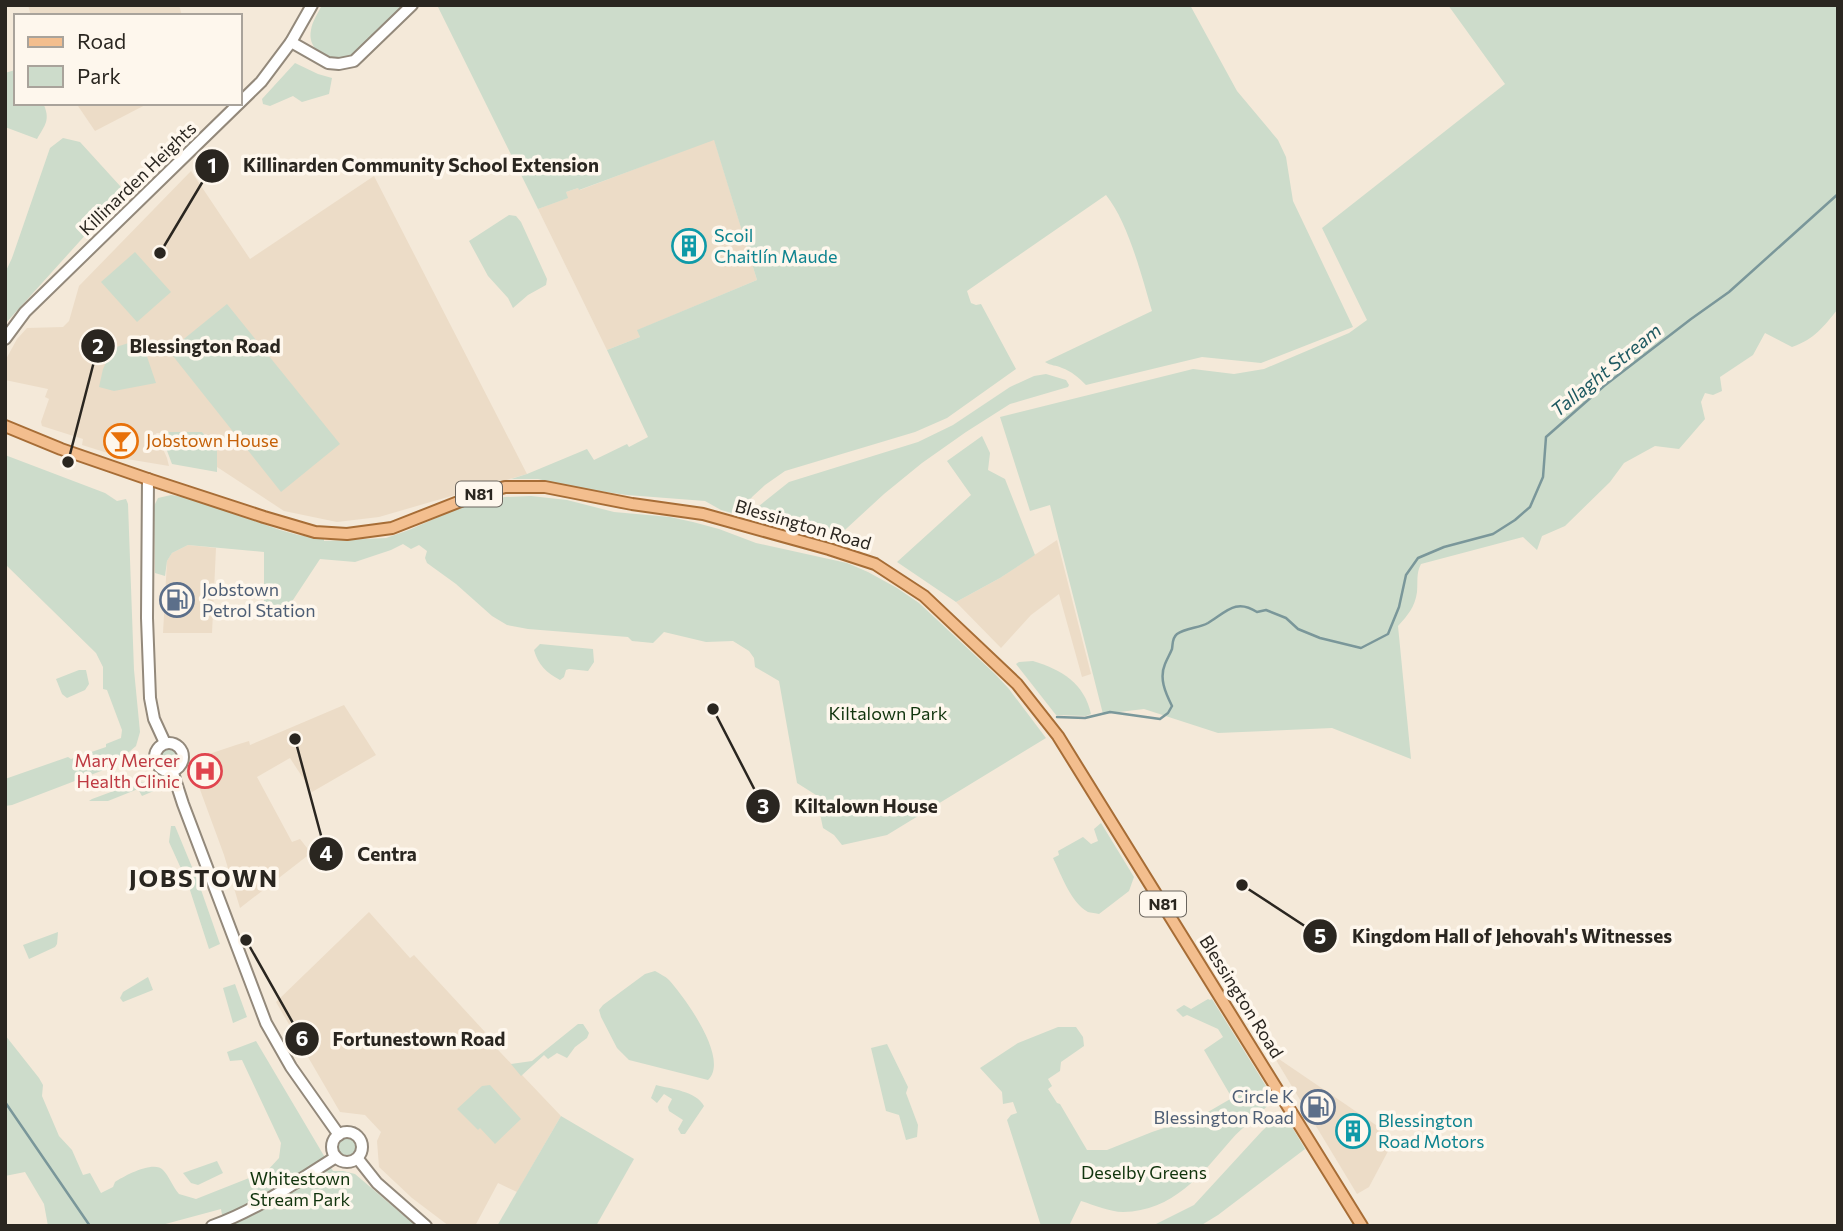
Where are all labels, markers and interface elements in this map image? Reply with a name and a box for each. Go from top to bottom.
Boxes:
legend [14,14,242,105]
text: Road [77,28,126,53]
text: Park [77,63,121,88]
street label: Killinarden Heights [74,117,200,240]
callout: Killinarden Community School Extension [194,146,613,186]
text: 1 [207,152,217,177]
text: Killinarden Community School Extension [243,153,599,176]
place label: Scoil Chaitlín Maude [714,224,837,267]
building icon: Scoil Chaitlín Maude [670,227,708,265]
water label: Tallaght Stream [1546,318,1665,421]
callout: Blessington Road [81,326,295,366]
text: 2 [92,333,104,358]
text: Blessington Road [130,334,281,357]
bar icon: Jobstown House [102,422,140,460]
place label: Jobstown House [146,429,278,451]
road number: N81 [456,481,502,506]
street label: Blessington Road [733,494,874,554]
place label: Jobstown Petrol Station [202,578,316,621]
fuel station icon: Jobstown Petrol Station [158,581,196,619]
park label: Kiltalown Park [829,702,948,724]
place label: Mary Mercer Health Clinic [74,749,180,792]
hospital icon: Mary Mercer Health Clinic [186,752,224,790]
callout: Kiltalown House [745,786,952,826]
text: 3 [757,793,769,818]
text: Kiltalown House [794,794,938,817]
callout: Centra [308,834,431,874]
text: 4 [320,840,333,865]
text: Centra [357,842,417,865]
district label: JOBSTOWN [129,863,279,892]
road number: N81 [1140,891,1186,916]
callout: Kingdom Hall of Jehovah's Witnesses [1303,916,1686,956]
text: 5 [1314,923,1326,948]
text: Kingdom Hall of Jehovah's Witnesses [1352,924,1672,947]
street label: Blessington Road [1195,931,1288,1062]
callout: Fortunestown Road [284,1019,520,1059]
text: 6 [296,1025,309,1050]
text: Fortunestown Road [333,1027,505,1050]
place label: Circle K Blessington Road [1153,1085,1294,1128]
fuel station icon: Circle K Blessington Road [1299,1088,1337,1126]
place label: Blessington Road Motors [1378,1109,1484,1152]
building icon: Blessington Road Motors [1334,1112,1372,1150]
park label: Deselby Greens [1081,1161,1207,1183]
park label: Whitestown Stream Park [250,1167,350,1210]

